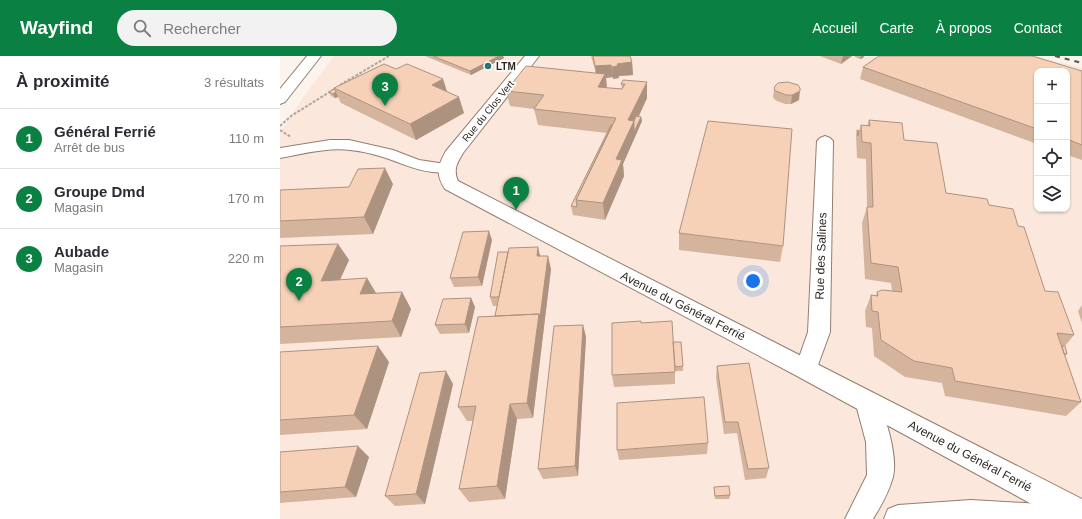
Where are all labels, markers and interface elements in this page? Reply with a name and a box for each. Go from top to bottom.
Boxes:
search box [117,10,397,46]
text: Wayfind [20,17,93,38]
icon: search [131,17,153,39]
text: Rechercher [163,20,241,37]
text: Accueil [812,20,857,36]
text: Carte [879,20,914,36]
text: À propos [936,20,992,36]
text: Contact [1014,20,1062,36]
marker: LTM [483,61,493,71]
place label: LTM [496,61,516,72]
map controls [1034,68,1070,212]
button: + [1034,68,1070,104]
text: À proximité [16,72,110,91]
pin: 3 [372,73,398,106]
text: 3 résultats [204,75,264,90]
street label: Rue du Clos Vert [460,78,516,144]
button: − [1034,104,1070,140]
text: Général Ferrié [54,123,156,140]
text: 1 [25,131,33,146]
text: 110 m [229,131,264,146]
text: Arrêt de bus [54,140,125,155]
button: locate [1034,140,1070,176]
button: layers [1034,176,1070,212]
pin: 1 [503,177,529,210]
text: Groupe Dmd [54,183,145,200]
text: 2 [25,191,33,206]
text: 170 m [228,191,264,206]
text: Magasin [54,200,103,215]
street label: Rue des Salines [812,212,830,300]
text: Aubade [54,243,109,260]
text: 3 [25,251,33,266]
text: 220 m [228,251,264,266]
text: Magasin [54,260,103,275]
pin: 2 [286,268,312,301]
street label: Avenue du Général Ferrié [618,268,748,344]
your location [743,271,763,291]
street label: Avenue du Général Ferrié [906,417,1034,495]

